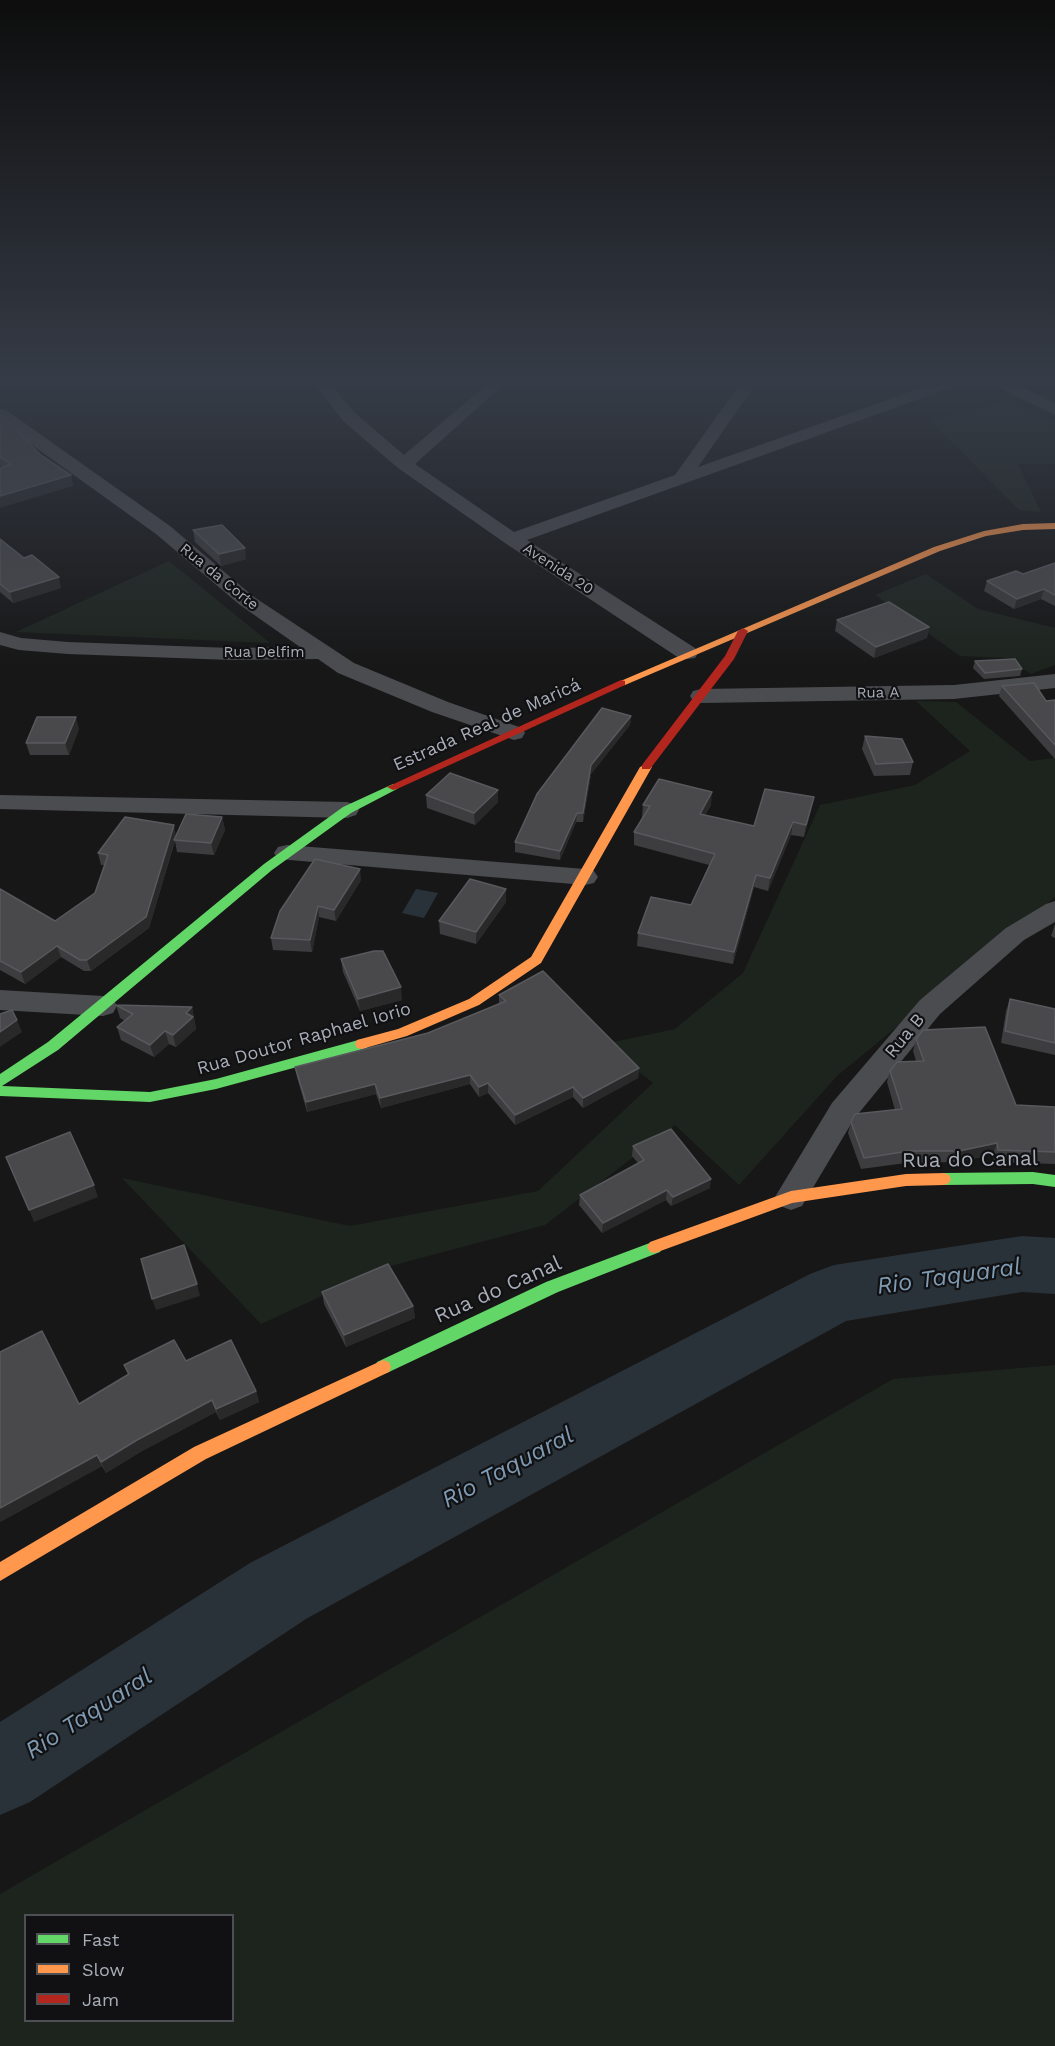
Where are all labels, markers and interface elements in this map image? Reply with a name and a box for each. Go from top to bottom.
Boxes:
street label: Rua da Corte [176,540,262,614]
street label: Avenida 20 [519,540,597,598]
street label: Rua Delfim [224,644,304,662]
street label: Estrada Real de Maricá [390,674,584,776]
street label: Rua A [857,684,899,702]
street label: Rua Doutor Raphael Iorio [194,998,414,1080]
street label: Rua B [880,1010,930,1062]
street label: Rua do Canal [902,1146,1038,1174]
street label: Rua do Canal [431,1251,565,1329]
water label: Rio Taquaral [875,1253,1023,1301]
water label: Rio Taquaral [437,1421,579,1515]
water label: Rio Taquaral [20,1662,158,1766]
legend [24,1914,234,2022]
text: Fast [82,1929,119,1950]
text: Slow [82,1959,125,1980]
text: Jam [82,1989,119,2010]

